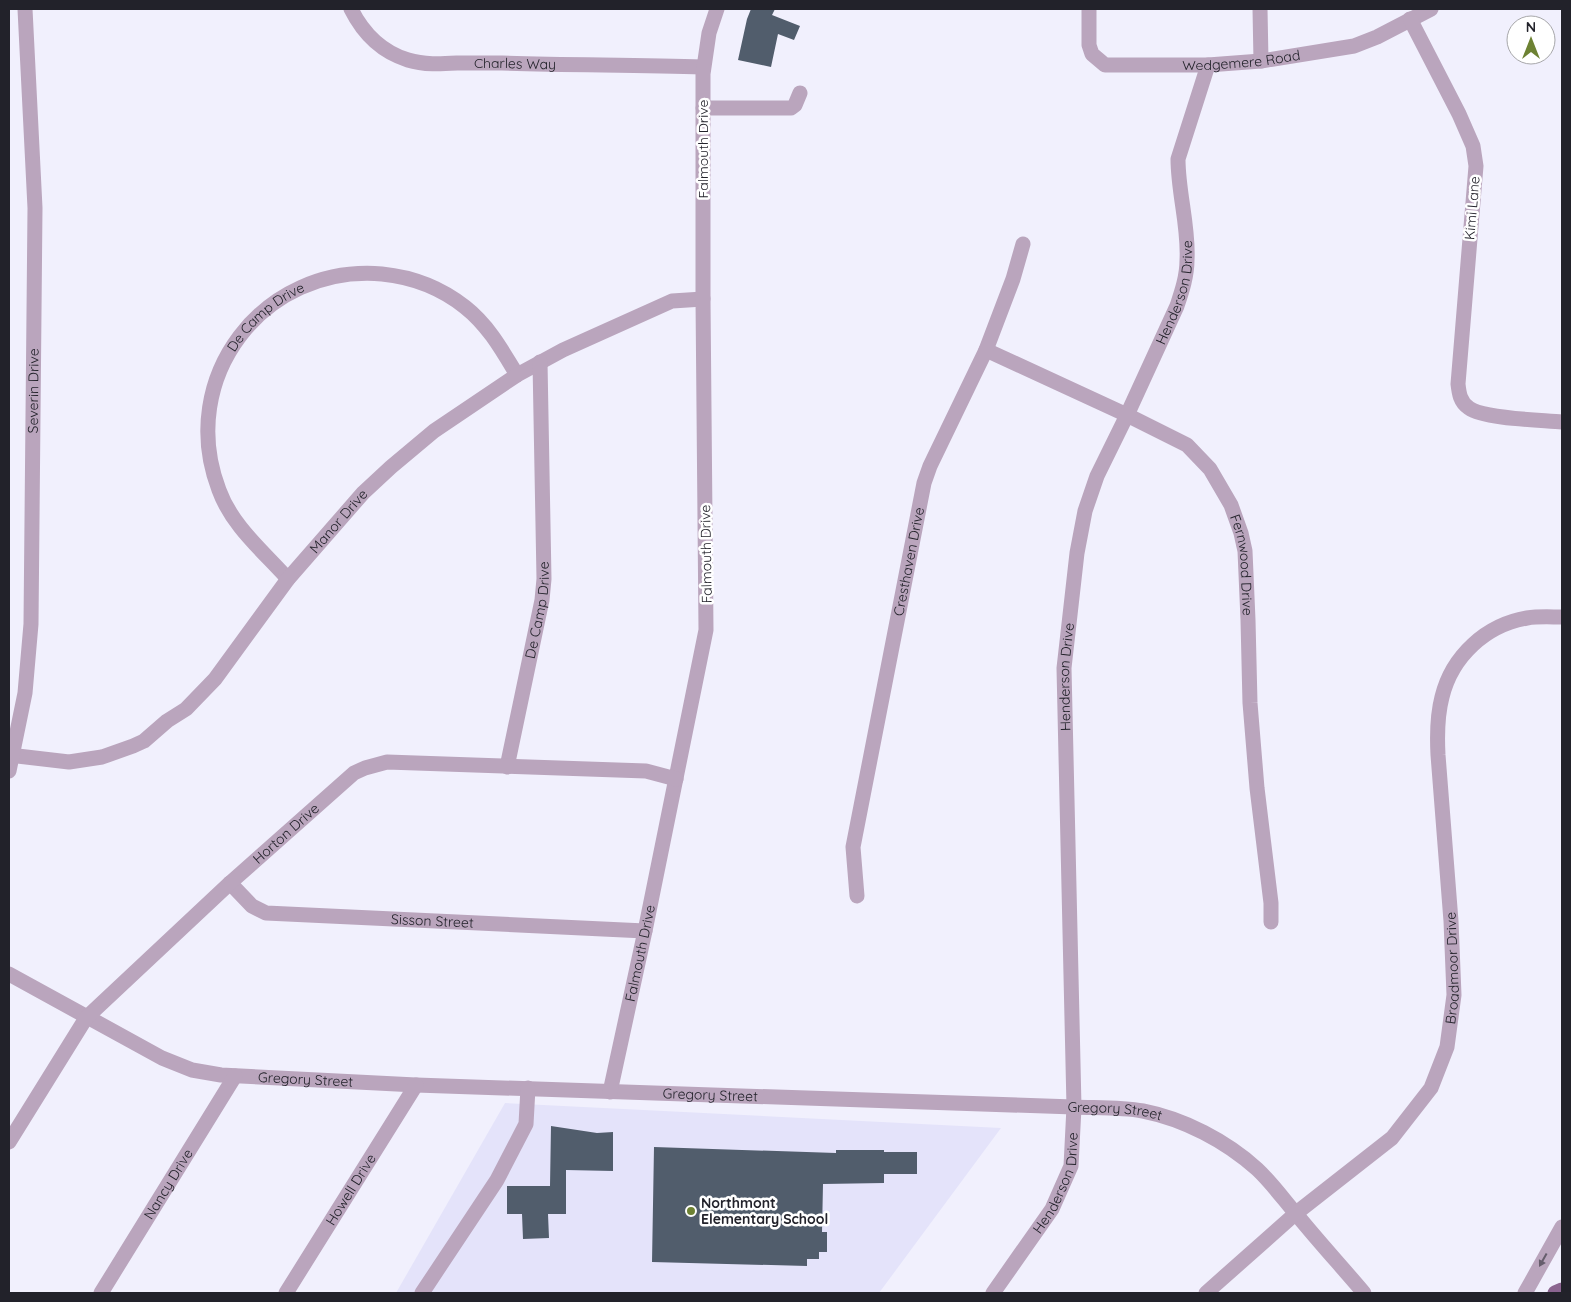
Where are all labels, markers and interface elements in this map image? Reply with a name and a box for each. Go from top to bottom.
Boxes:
north arrow [1506,15,1556,65]
text: N [1526,18,1536,36]
street label: Wedgemere Road [1182,46,1301,74]
street label: Charles Way [474,54,556,73]
street label: Falmouth Drive [694,100,712,198]
street label: Kimi Lane [1460,175,1484,241]
street label: Henderson Drive [1151,240,1196,348]
street label: De Camp Drive [223,278,307,355]
street label: Severin Drive [24,348,43,433]
street label: Manor Drive [306,485,371,557]
street label: Falmouth Drive [696,504,716,604]
street label: Cresthaven Drive [889,505,928,618]
street label: Fernwood Drive [1226,512,1257,616]
street label: De Camp Drive [521,561,553,660]
street label: Henderson Drive [1055,622,1078,731]
street label: Horton Drive [249,799,323,868]
street label: Falmouth Drive [621,903,659,1003]
street label: Sisson Street [391,910,474,932]
street label: Broadmoor Drive [1441,911,1463,1025]
street label: Gregory Street [258,1068,354,1091]
street label: Gregory Street [662,1084,758,1105]
street label: Gregory Street [1067,1098,1165,1124]
street label: Henderson Drive [1029,1132,1082,1237]
street label: Nancy Drive [140,1145,197,1223]
street label: Howell Drive [322,1150,380,1229]
place label: Northmont Elementary School [701,1194,828,1228]
marker: Northmont Elementary School [685,1205,697,1217]
one-way arrow [1539,1253,1548,1267]

